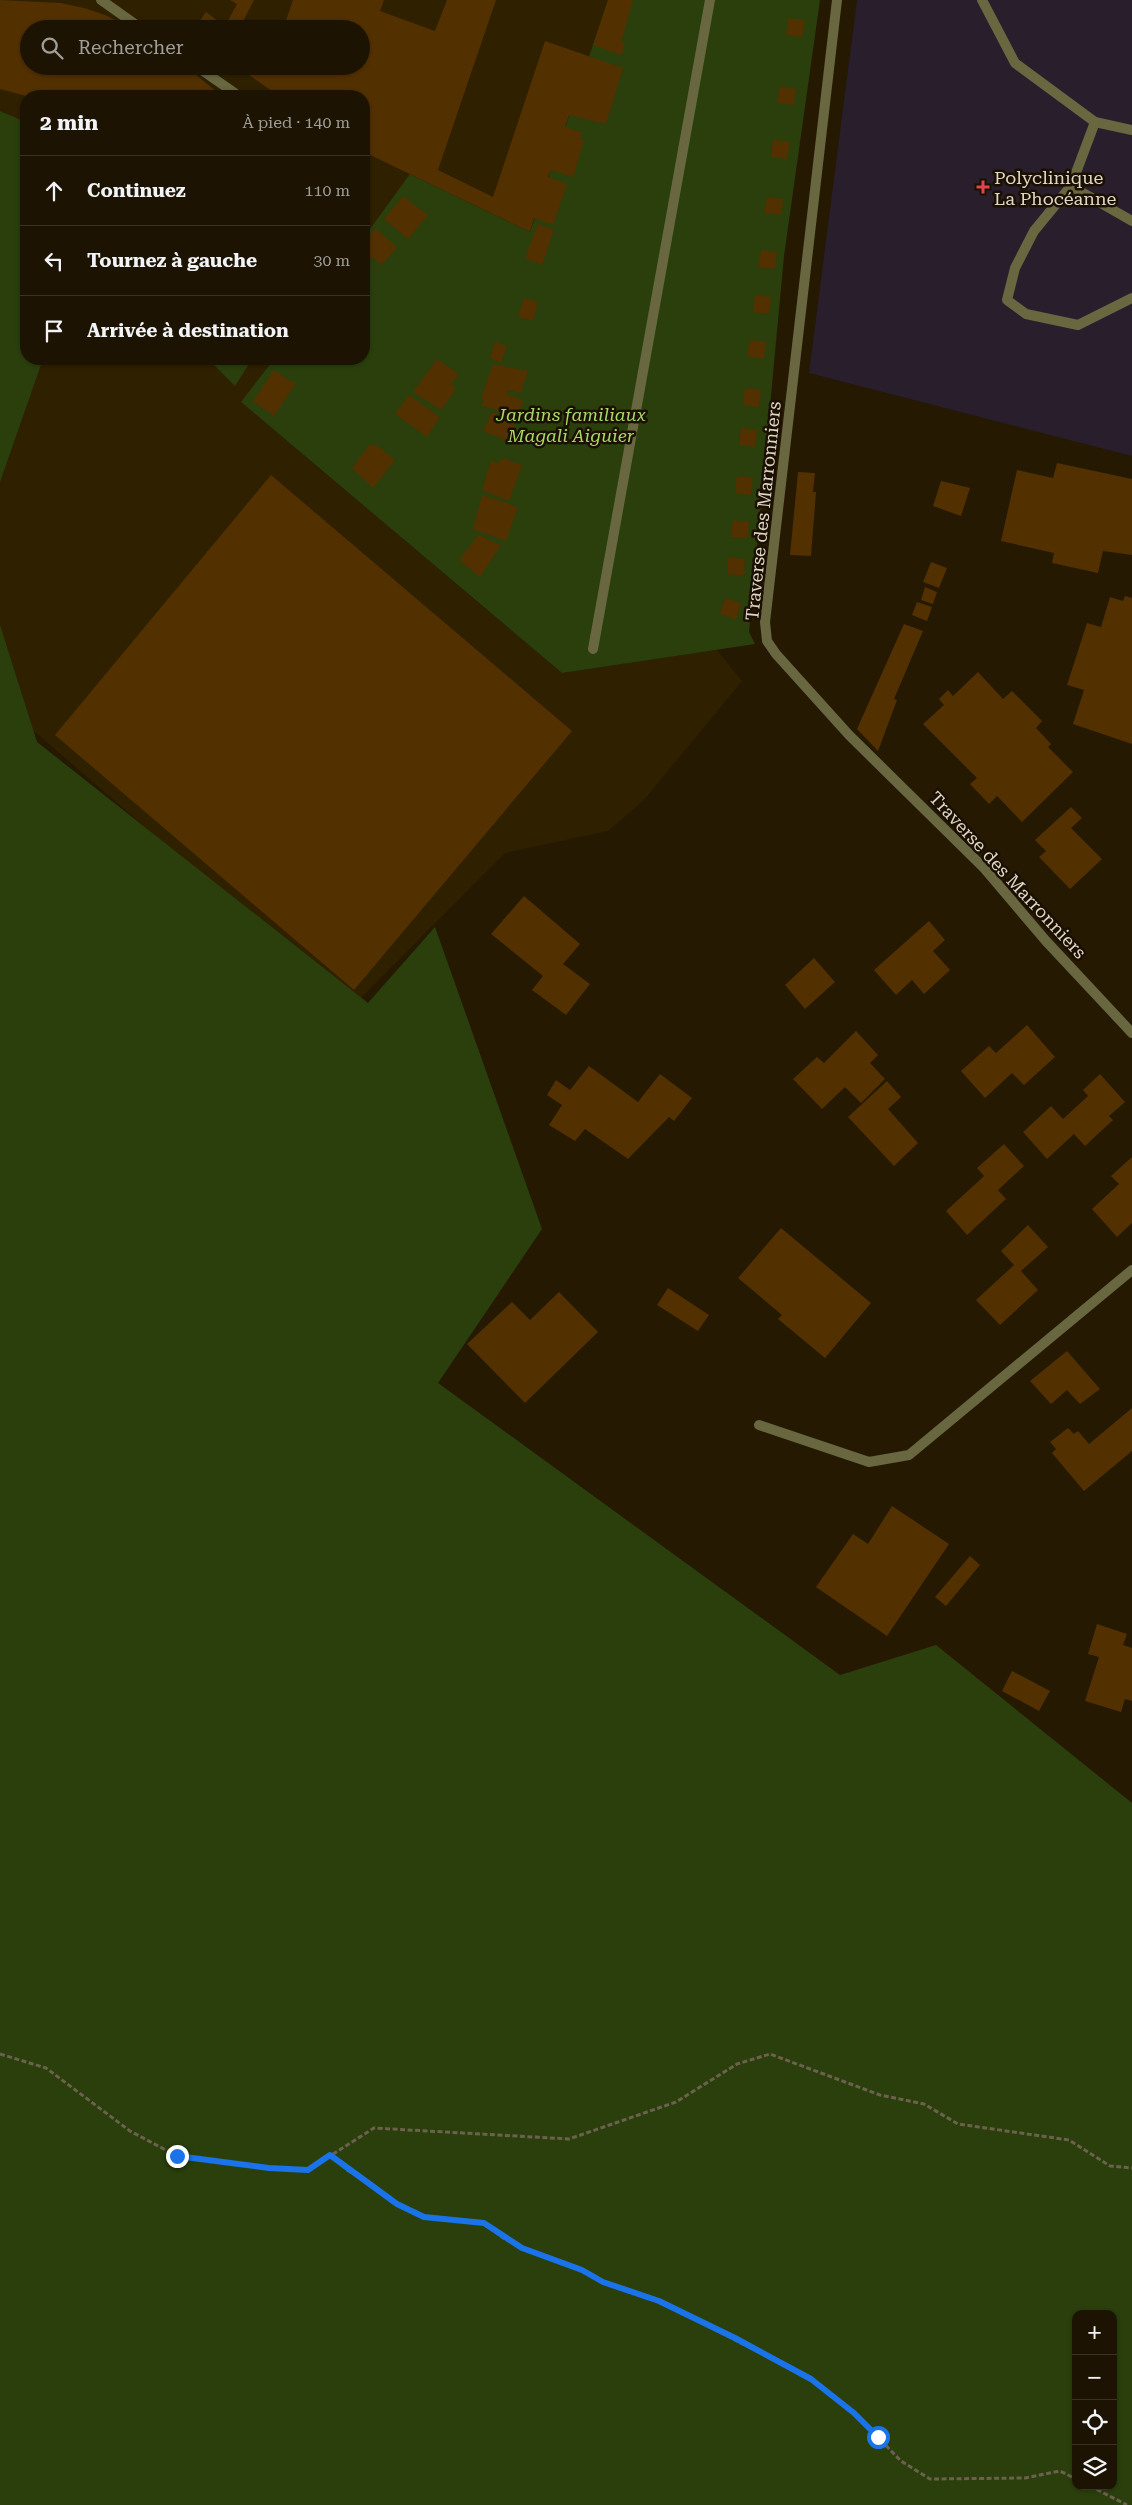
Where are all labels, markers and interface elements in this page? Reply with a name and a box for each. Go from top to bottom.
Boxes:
search box [20,20,370,75]
icon: search [38,34,66,62]
text: Rechercher [78,36,184,59]
text: 2 min [40,111,98,135]
text: À pied · 140 m [242,113,350,132]
place label: Polyclinique La Phocéanne [994,167,1117,209]
icon: ahead [40,177,68,205]
text: Continuez [87,179,186,202]
marker: Polyclinique La Phocéanne [976,180,990,194]
text: 110 m [304,181,350,200]
icon: left [40,247,68,275]
text: Tournez à gauche [87,249,257,272]
text: 30 m [313,251,350,270]
icon: arrive [40,317,68,345]
text: Arrivée à destination [87,319,289,342]
street label: Traverse des Marronniers [741,400,785,622]
park label: Jardins familiaux Magali Aiguier [495,404,646,446]
street label: Traverse des Marronniers [925,787,1091,963]
route end [166,2145,189,2168]
map controls [1072,2310,1117,2490]
button: + [1072,2310,1117,2355]
button: − [1072,2355,1117,2400]
button: locate [1072,2400,1117,2445]
route start [867,2426,890,2449]
button: layers [1072,2445,1117,2490]

